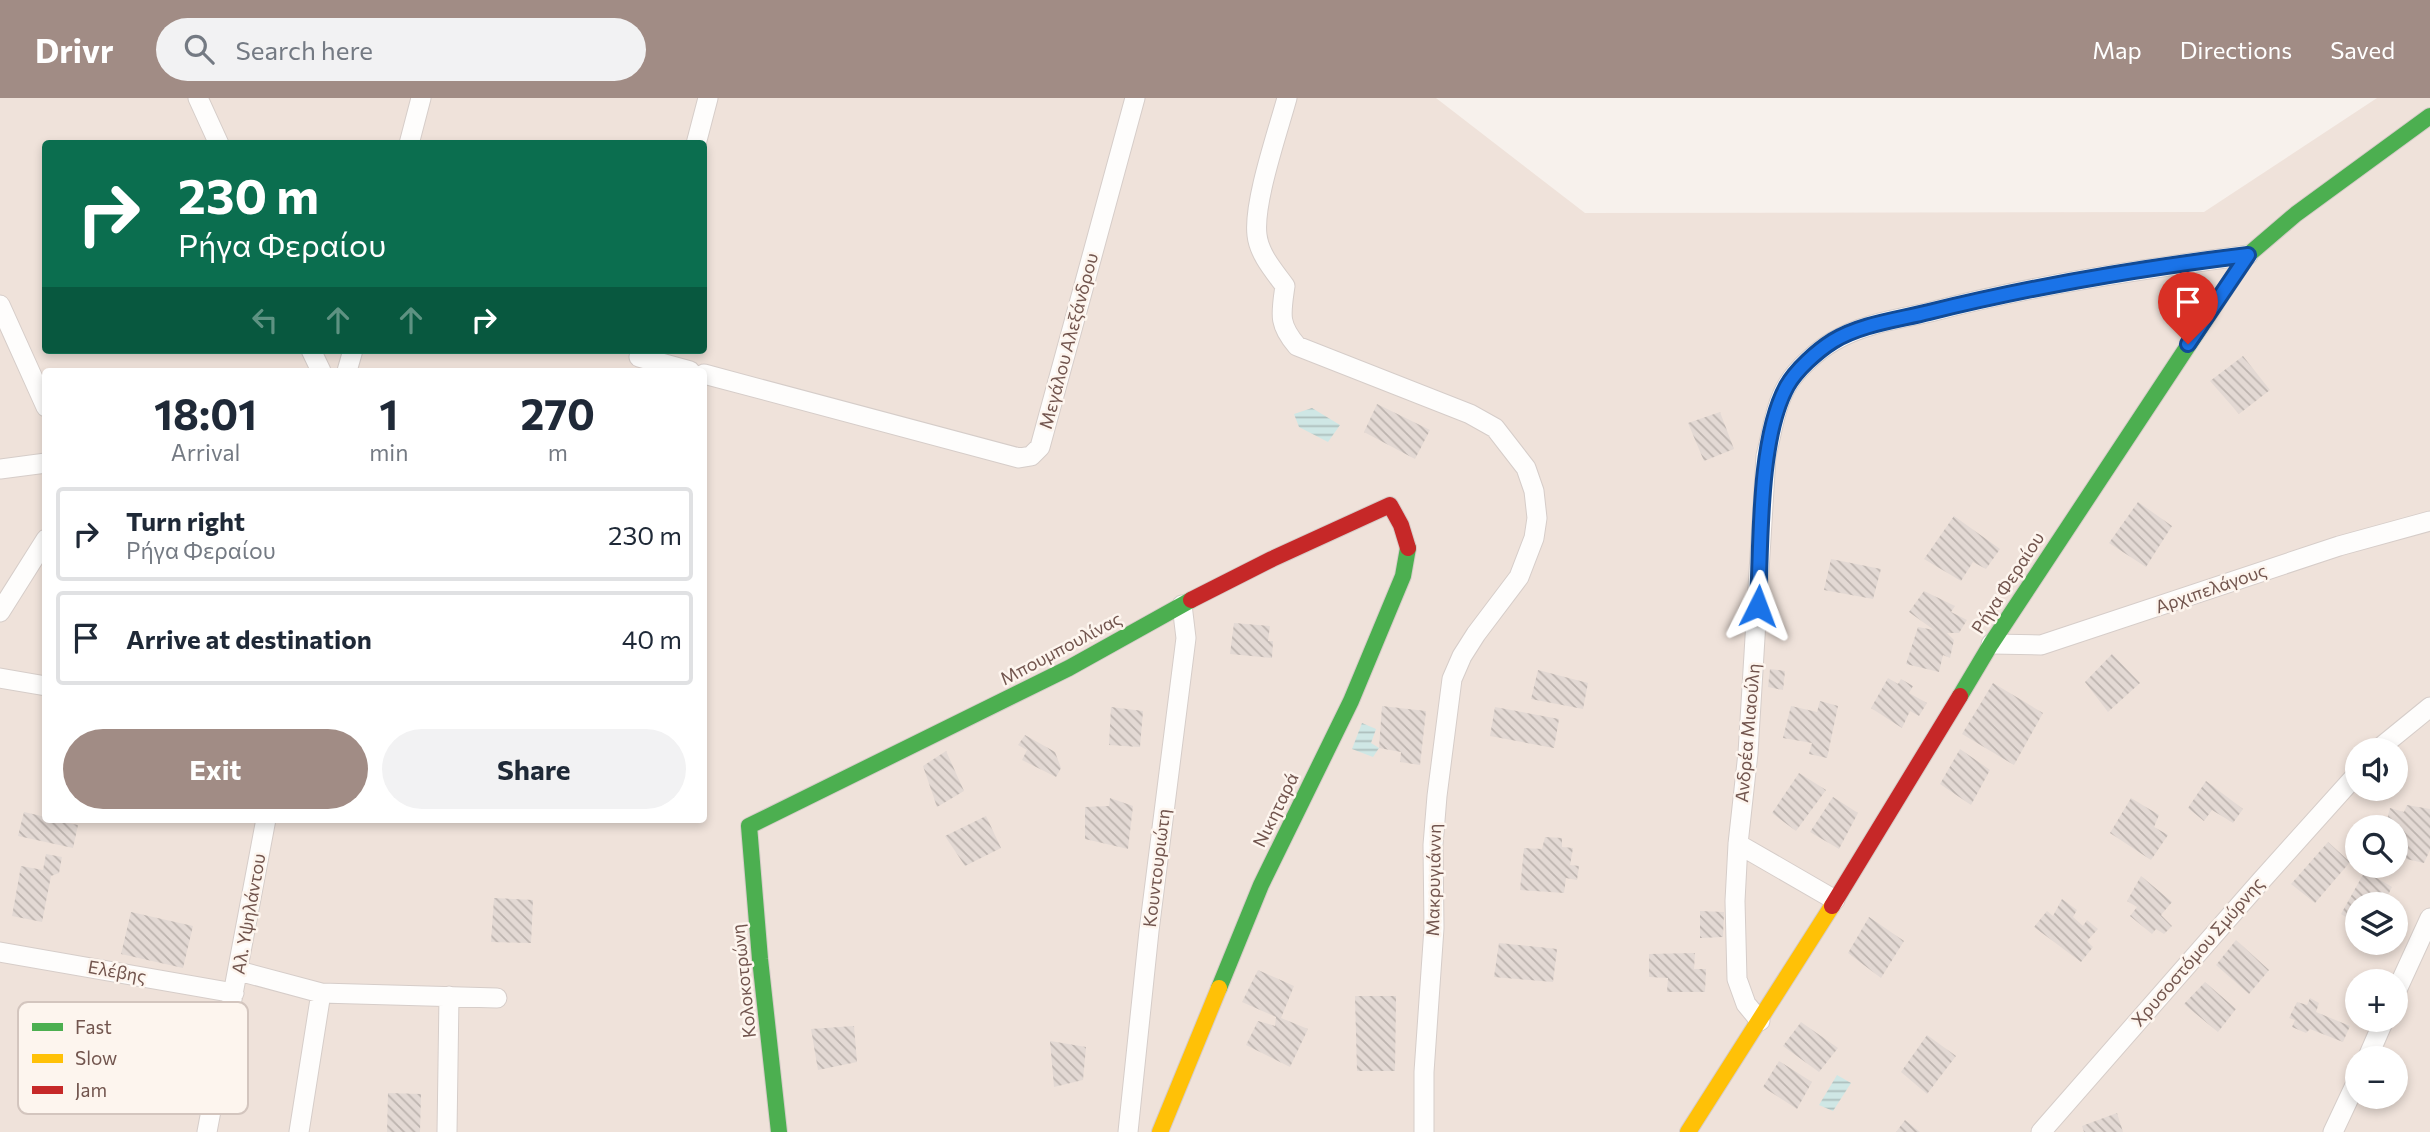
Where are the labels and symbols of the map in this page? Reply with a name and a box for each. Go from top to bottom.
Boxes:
street label: Μεγάλου Αλεξάνδρου [1034,250,1102,431]
pin [2158,272,2218,344]
street label: Ρήγα Φεραίου [1966,527,2048,638]
street label: Αρχιπελάγους [2152,559,2269,617]
position arrow [1721,569,1795,643]
street label: Μπουμπουλίνας [996,607,1125,689]
street label: Ανδρέα Μιαούλη [1730,663,1764,803]
street label: Νικηταρά [1248,769,1303,851]
street label: Κουντουριώτη [1138,807,1174,928]
street label: Μακρυγιάννη [1421,823,1445,936]
street label: Αλ. Υψηλάντου [227,852,269,976]
street label: Χρυσοστόμου Σμύρνης [2126,872,2268,1031]
street label: Κολοκοτρώνη [726,923,760,1039]
street label: Ελέβης [86,955,148,987]
legend [18,1002,248,1114]
text: Fast [75,1015,112,1038]
text: Slow [75,1046,117,1069]
text: Jam [75,1078,107,1101]

